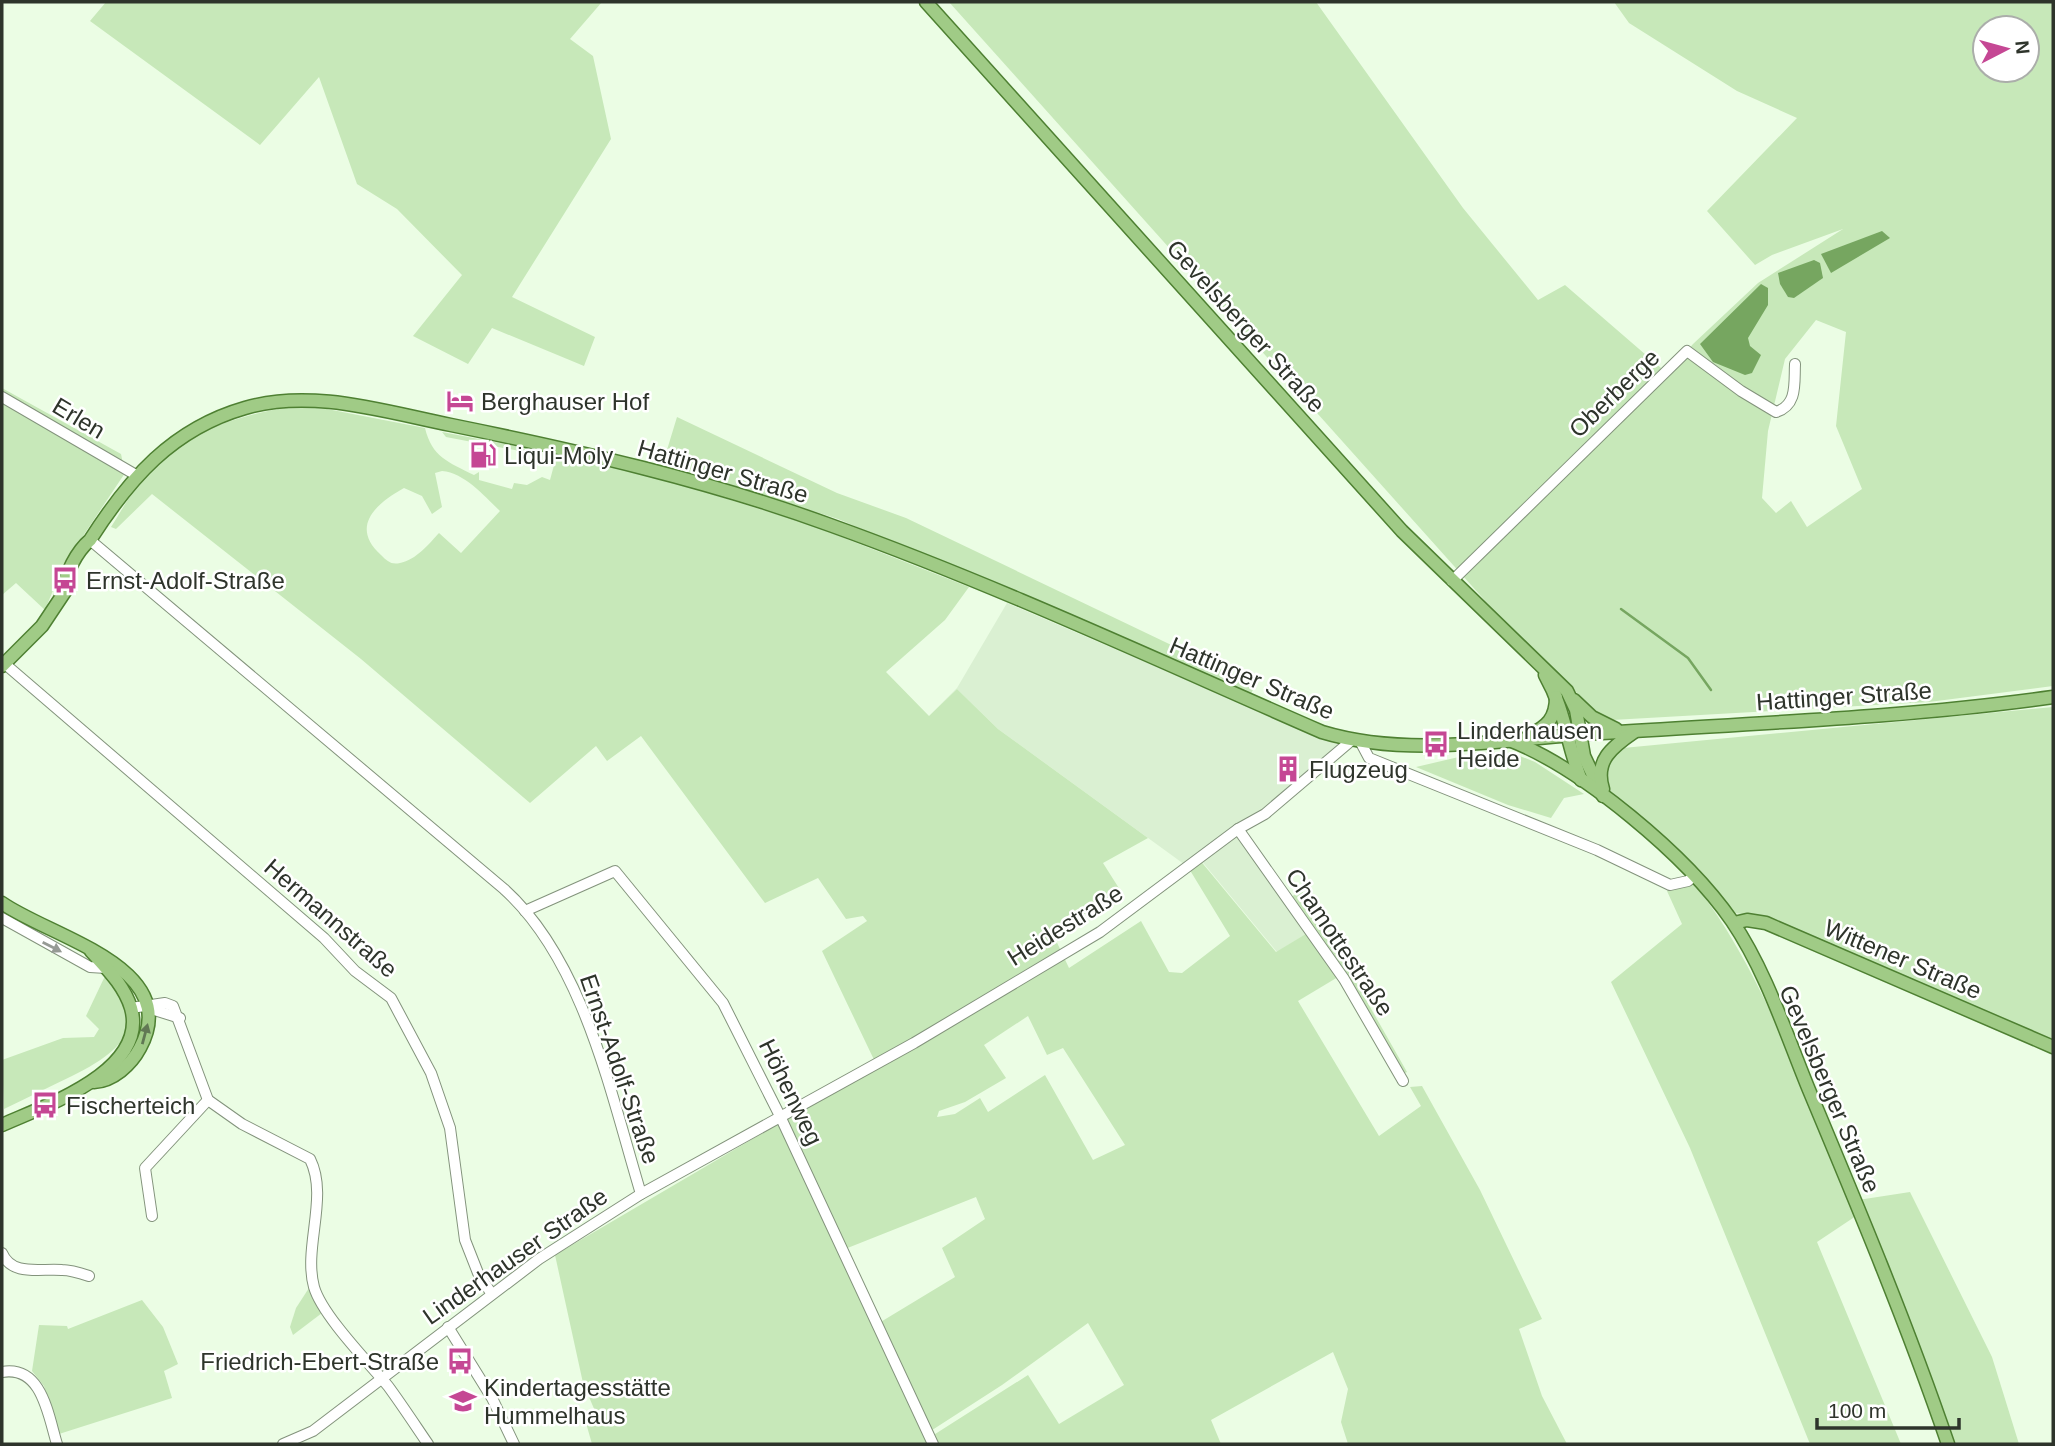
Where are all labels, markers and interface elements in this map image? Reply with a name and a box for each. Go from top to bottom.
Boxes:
north arrow [1971,14,2041,84]
text: N [2011,39,2034,55]
street label: Gevelsberger Straße [1161,234,1331,418]
street label: Oberberge [1563,343,1665,443]
hotel icon: Berghauser Hof [445,386,475,416]
place label: Berghauser Hof [481,388,649,415]
street label: Erlen [48,392,110,444]
street label: Hattinger Straße [635,434,811,508]
fuel station icon: Liqui-Moly [468,440,498,470]
place label: Liqui-Moly [504,442,613,469]
bus stop icon: Ernst-Adolf-Straße [50,565,80,595]
place label: Ernst-Adolf-Straße [86,567,285,594]
street label: Hattinger Straße [1166,631,1338,725]
street label: Hattinger Straße [1755,676,1933,716]
place label: Linderhausen Heide [1457,717,1602,772]
bus stop icon: Linderhausen Heide [1421,729,1451,759]
building icon: Flugzeug [1273,754,1303,784]
place label: Flugzeug [1309,756,1408,783]
street label: Hermannstraße [259,853,403,983]
street label: Chamottestraße [1281,863,1399,1021]
street label: Heidestraße [1002,879,1128,971]
street label: Wittener Straße [1820,914,1986,1004]
one-way arrow [42,942,62,953]
street label: Ernst-Adolf-Straße [575,971,665,1167]
street label: Gevelsberger Straße [1774,981,1886,1197]
one-way arrow [140,1023,150,1044]
street label: Höhenweg [754,1035,828,1149]
bus stop icon: Fischerteich [30,1090,60,1120]
place label: Fischerteich [66,1092,195,1119]
street label: Linderhauser Straße [418,1182,612,1330]
bus stop icon: Friedrich-Ebert-Straße [445,1346,475,1376]
place label: Friedrich-Ebert-Straße [200,1348,439,1375]
place label: Kindertagesstätte Hummelhaus [484,1374,671,1429]
school or university icon: Kindertagesstätte Hummelhaus [448,1386,478,1416]
scale bar [1817,1386,1959,1430]
text: 100 m [1828,1399,1886,1422]

